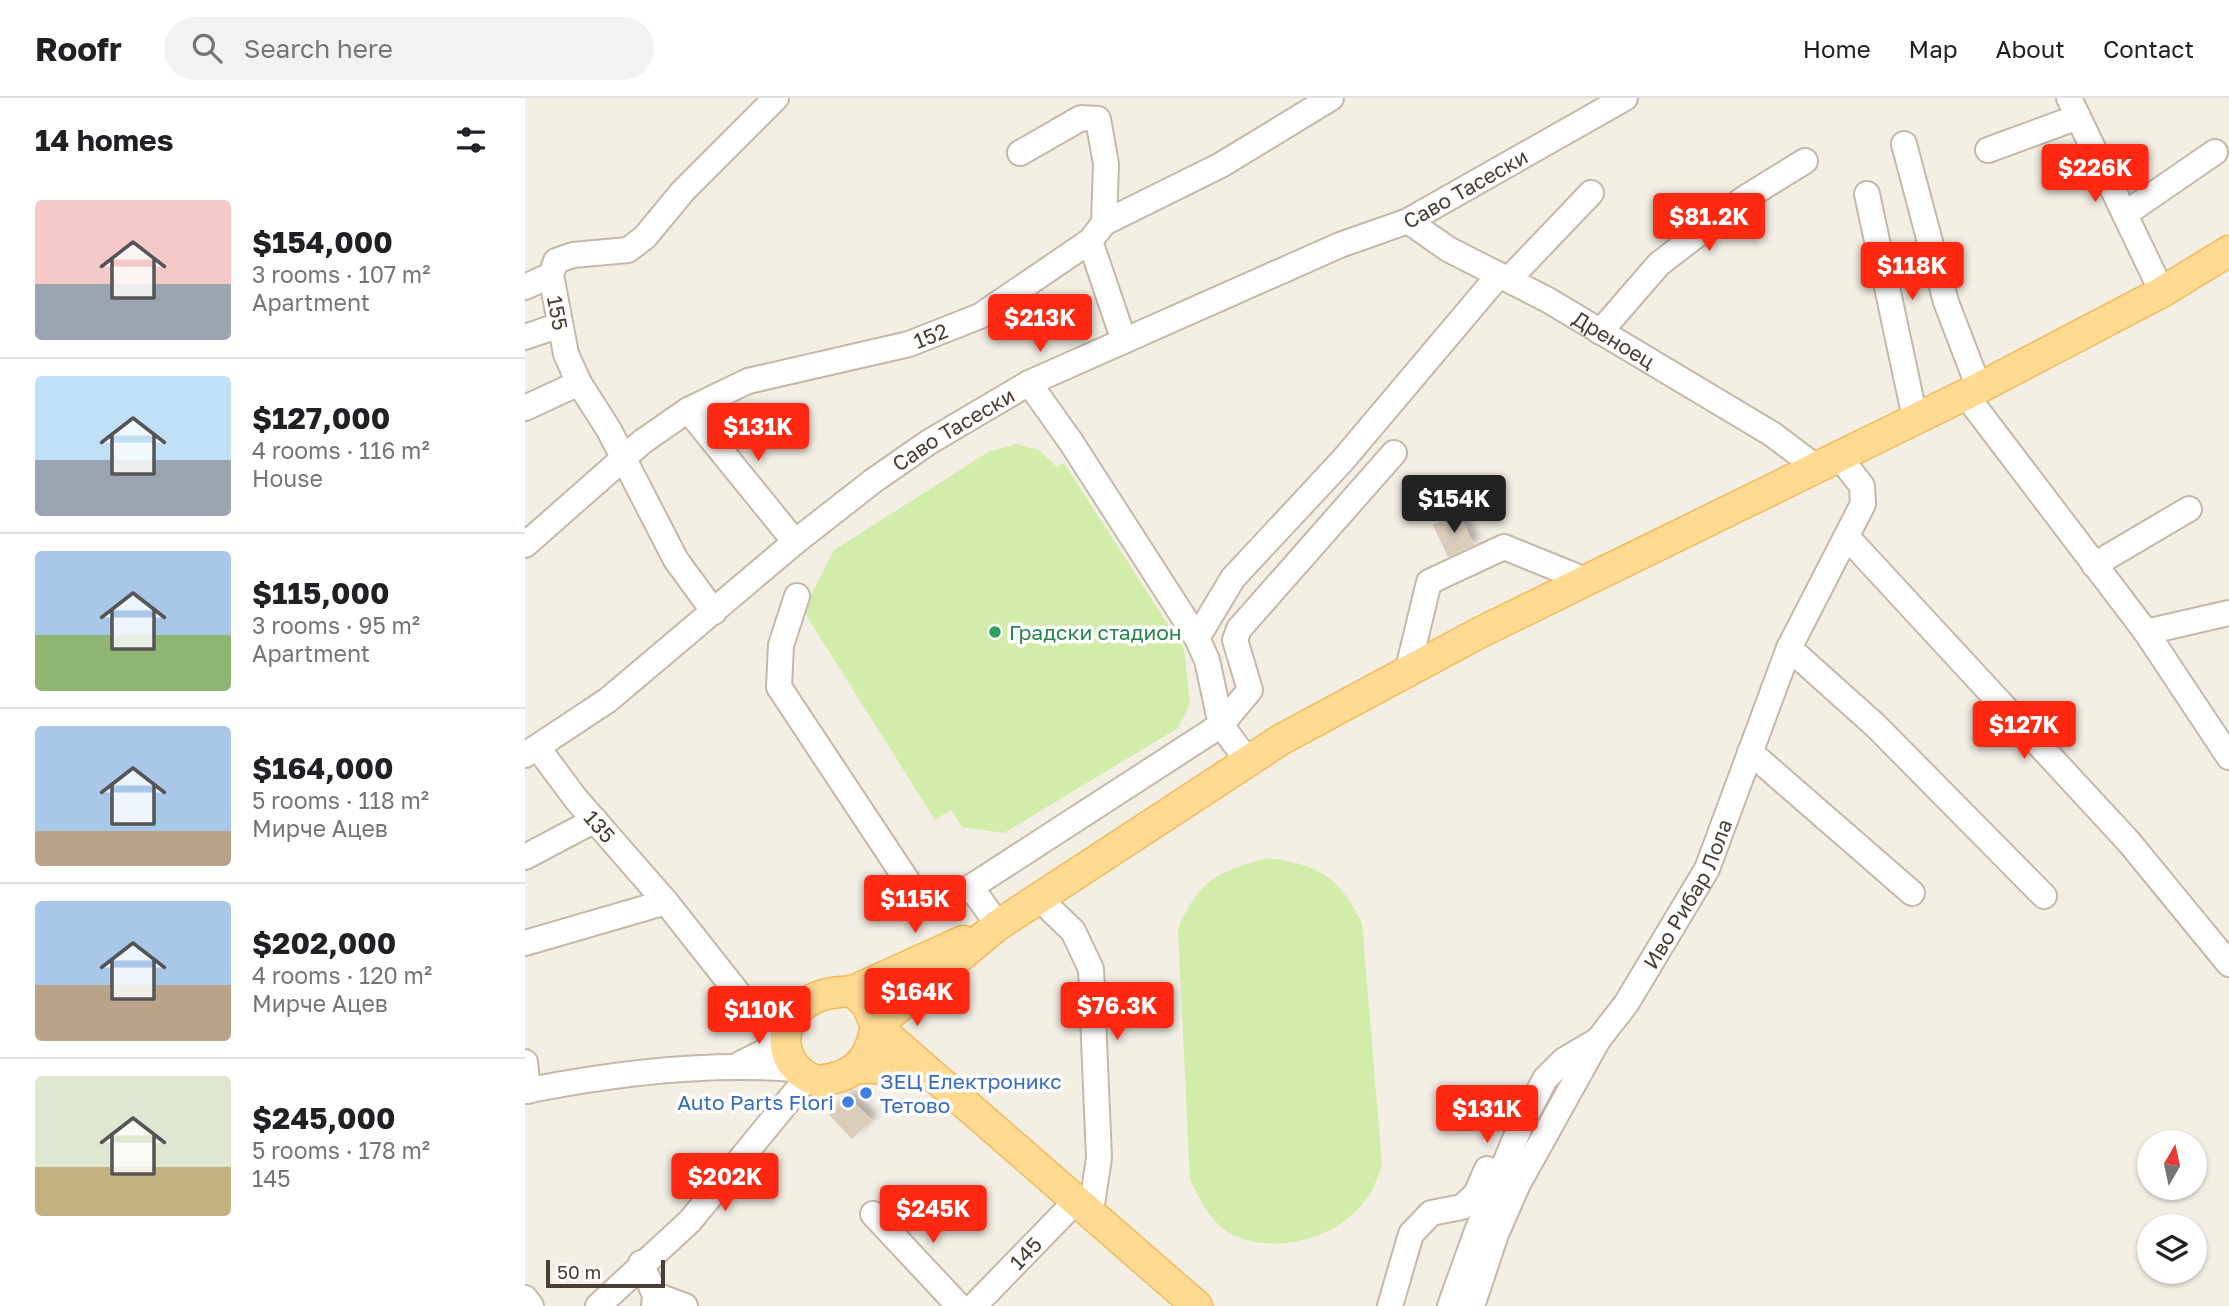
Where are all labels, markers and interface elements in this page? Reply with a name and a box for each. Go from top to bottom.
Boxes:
search box [164,17,654,80]
text: Roofr [35,29,122,68]
icon: search [188,29,226,67]
text: Search here [244,33,393,64]
text: Home [1803,34,1871,63]
text: Map [1909,34,1958,63]
text: About [1996,34,2065,63]
text: Contact [2103,34,2194,63]
icon: filters [452,121,490,159]
text: 14 homes [35,122,174,158]
street label: Саво Тасески [1399,143,1532,234]
pin: $226K [2046,144,2144,204]
text: $226K [2058,153,2132,181]
pin: $81.2K [1652,194,1766,253]
text: $81.2K [1669,202,1749,230]
text: $154,000 [252,224,393,260]
icon: home [91,228,175,312]
pin: $118K [1863,242,1961,302]
text: $118K [1877,251,1947,279]
text: 3 rooms · 107 m² [252,260,430,288]
text: Apartment [252,288,370,316]
street label: 155 [542,294,574,332]
pin: $213K [991,294,1089,354]
text: $213K [1004,303,1076,331]
street label: Дреноец [1568,305,1660,374]
street label: 152 [910,317,951,354]
street label: Саво Тасески [887,382,1019,477]
text: $127,000 [252,400,390,436]
icon: home [91,404,175,488]
pin: $131K [709,404,807,463]
text: $131K [723,412,793,440]
text: 4 rooms · 116 m² [252,436,430,464]
text: House [252,464,323,492]
pin: $154K [1405,476,1503,535]
text: $154K [1418,484,1490,512]
text: $115,000 [252,575,389,611]
icon: home [91,579,175,663]
text: 3 rooms · 95 m² [252,611,420,639]
place label: Градски стадион [1009,619,1182,645]
marker: Градски стадион [987,624,1003,640]
text: Apartment [252,639,370,667]
pin: $127K [1975,702,2073,761]
text: $127K [1989,710,2059,738]
text: $164,000 [252,750,393,786]
icon: home [91,754,175,838]
text: 5 rooms · 118 m² [252,786,429,814]
street label: 135 [579,805,621,848]
text: Мирче Ацев [252,814,388,842]
street label: Иво Рибар Лола [1637,815,1737,973]
pin: $115K [866,876,964,935]
text: $115K [880,884,950,912]
text: $202,000 [252,925,396,961]
icon: home [91,929,175,1013]
text: 4 rooms · 120 m² [252,961,432,989]
pin: $164K [868,968,966,1028]
text: $164K [881,977,953,1005]
pin: $76.3K [1060,982,1174,1042]
pin: $110K [710,986,808,1046]
text: Мирче Ацев [252,989,388,1017]
text: $76.3K [1077,991,1157,1019]
text: $110K [724,995,794,1023]
place label: ЗЕЦ Електроникс Тетово [880,1068,1062,1118]
marker: ЗЕЦ Електроникс Тетово [858,1085,874,1101]
pin: $131K [1438,1086,1536,1145]
place label: Auto Parts Flori [677,1089,834,1115]
marker: Auto Parts Flori [840,1094,856,1110]
text: $131K [1452,1094,1522,1122]
text: $245,000 [252,1100,396,1136]
icon: home [91,1104,175,1188]
north arrow [2137,1130,2207,1200]
map controls [2137,1130,2207,1284]
text: 5 rooms · 178 m² [252,1136,430,1164]
pin: $202K [676,1154,774,1213]
text: $202K [687,1162,763,1190]
text: 145 [252,1164,291,1192]
pin: $245K [884,1186,982,1245]
text: $245K [896,1194,970,1222]
button: layers [2137,1214,2207,1284]
street label: 145 [1004,1231,1047,1275]
scale bar [546,1257,665,1289]
text: 50 m [557,1260,601,1283]

